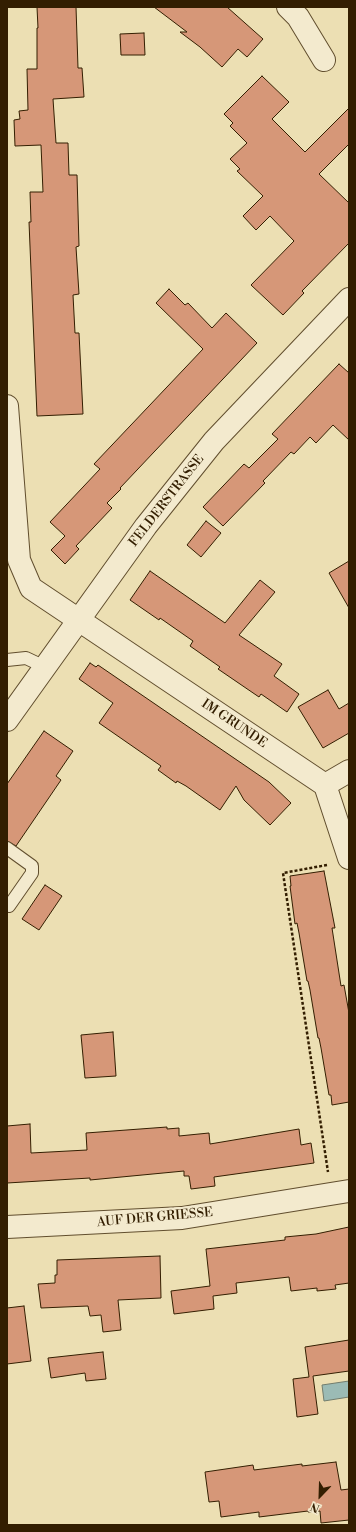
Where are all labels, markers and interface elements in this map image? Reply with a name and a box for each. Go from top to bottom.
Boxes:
street label: FELDERSTRASSE [126,452,208,550]
street label: IM GRUNDE [198,696,270,752]
street label: AUF DER GRIESSE [96,1205,214,1231]
north arrow [300,1476,340,1516]
text: N [309,1499,322,1515]

